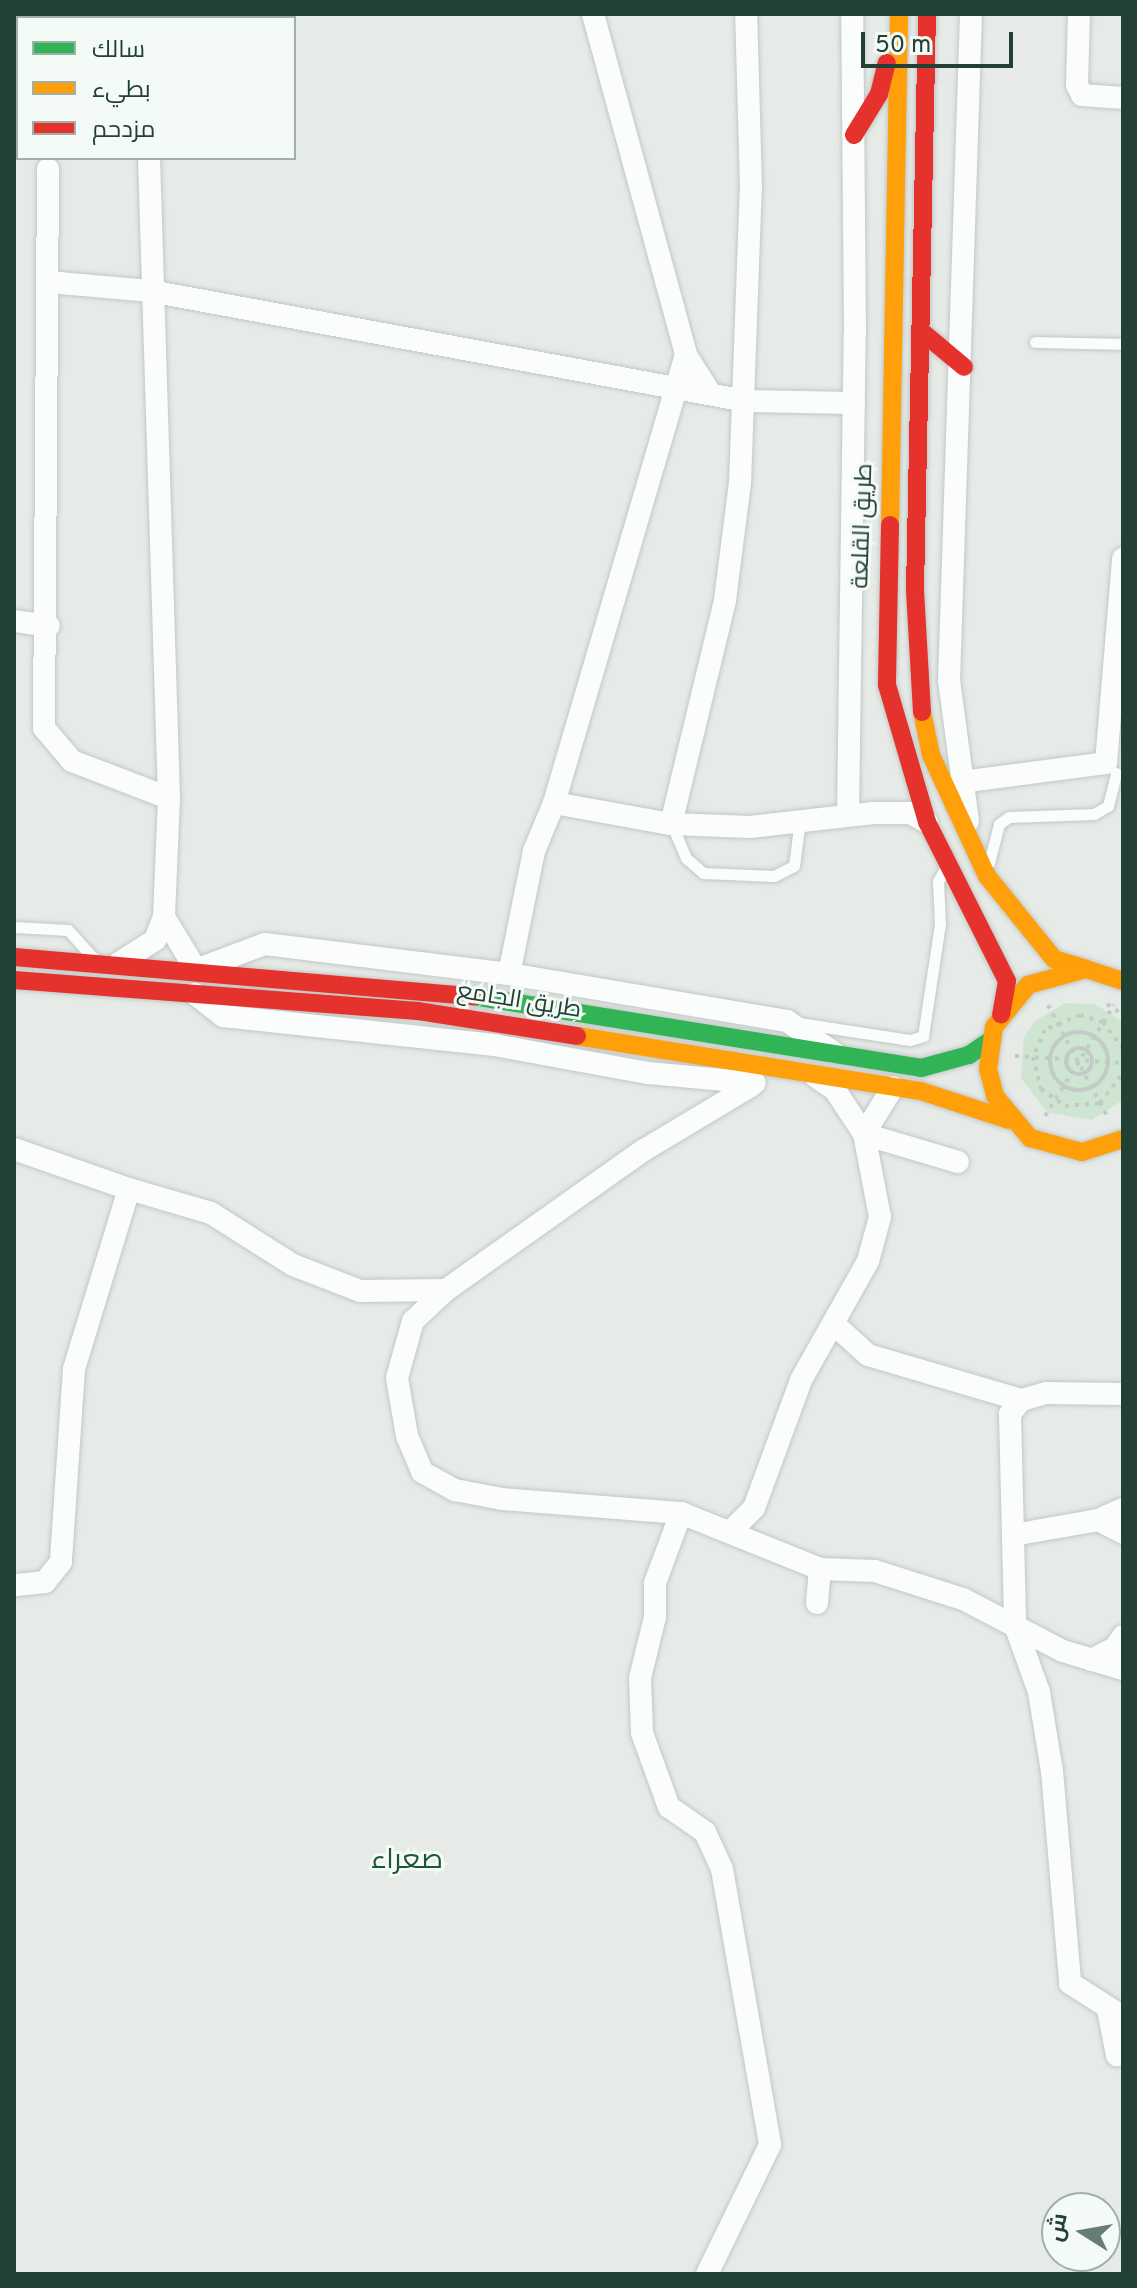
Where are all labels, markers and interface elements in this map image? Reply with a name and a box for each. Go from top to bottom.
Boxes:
legend [16,16,296,160]
scale bar [865,16,1017,66]
text: 50 m [875,31,931,61]
text: سالك [92,36,145,66]
text: بطيء [92,76,151,106]
text: مزدحم [92,116,155,146]
street label: طريق القلعة [847,463,881,589]
street label: طريق الجامع [455,978,583,1026]
district label: صعراء [371,1844,443,1878]
north arrow [1041,2192,1121,2272]
text: ش [1043,2211,1075,2244]

